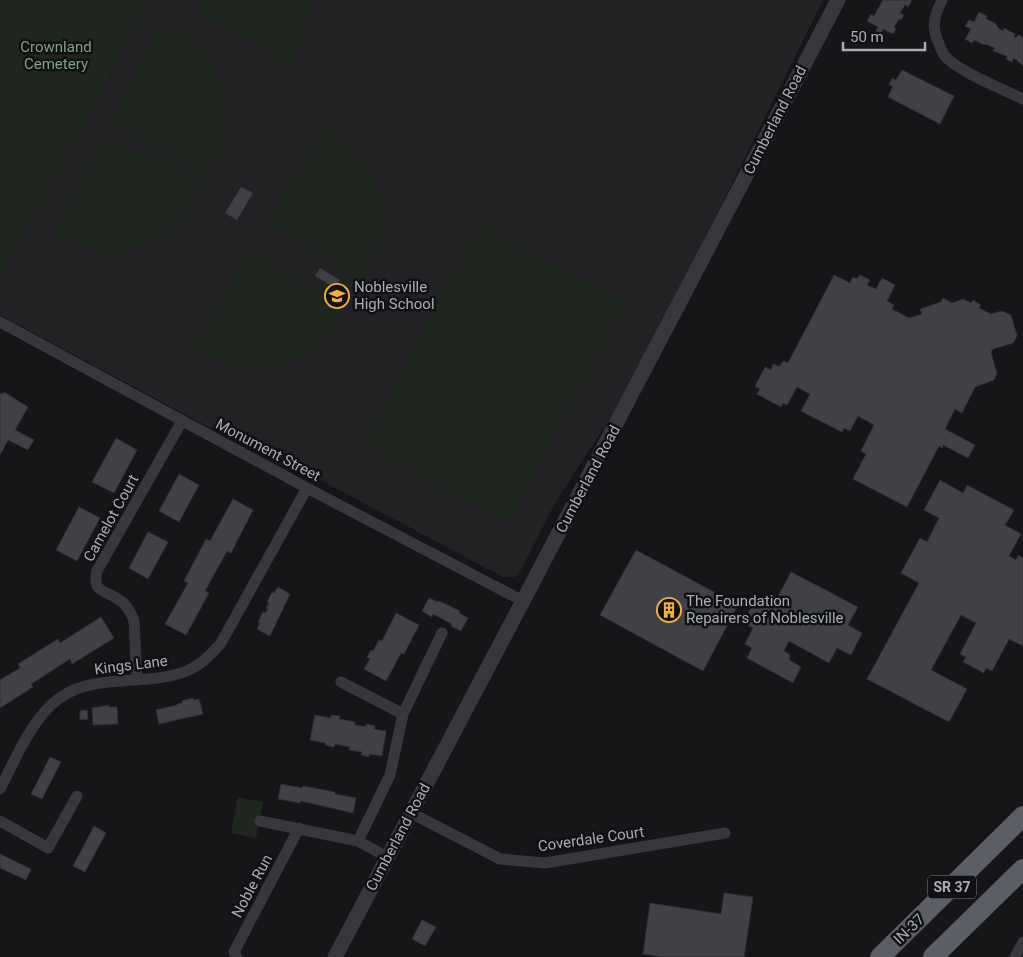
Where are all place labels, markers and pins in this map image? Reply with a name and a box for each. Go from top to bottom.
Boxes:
place label: Noblesville High School [354,278,435,313]
school or university icon: Noblesville High School [324,283,350,309]
place label: The Foundation Repairers of Noblesville [686,592,844,627]
building icon: The Foundation Repairers of Noblesville [656,597,682,623]

